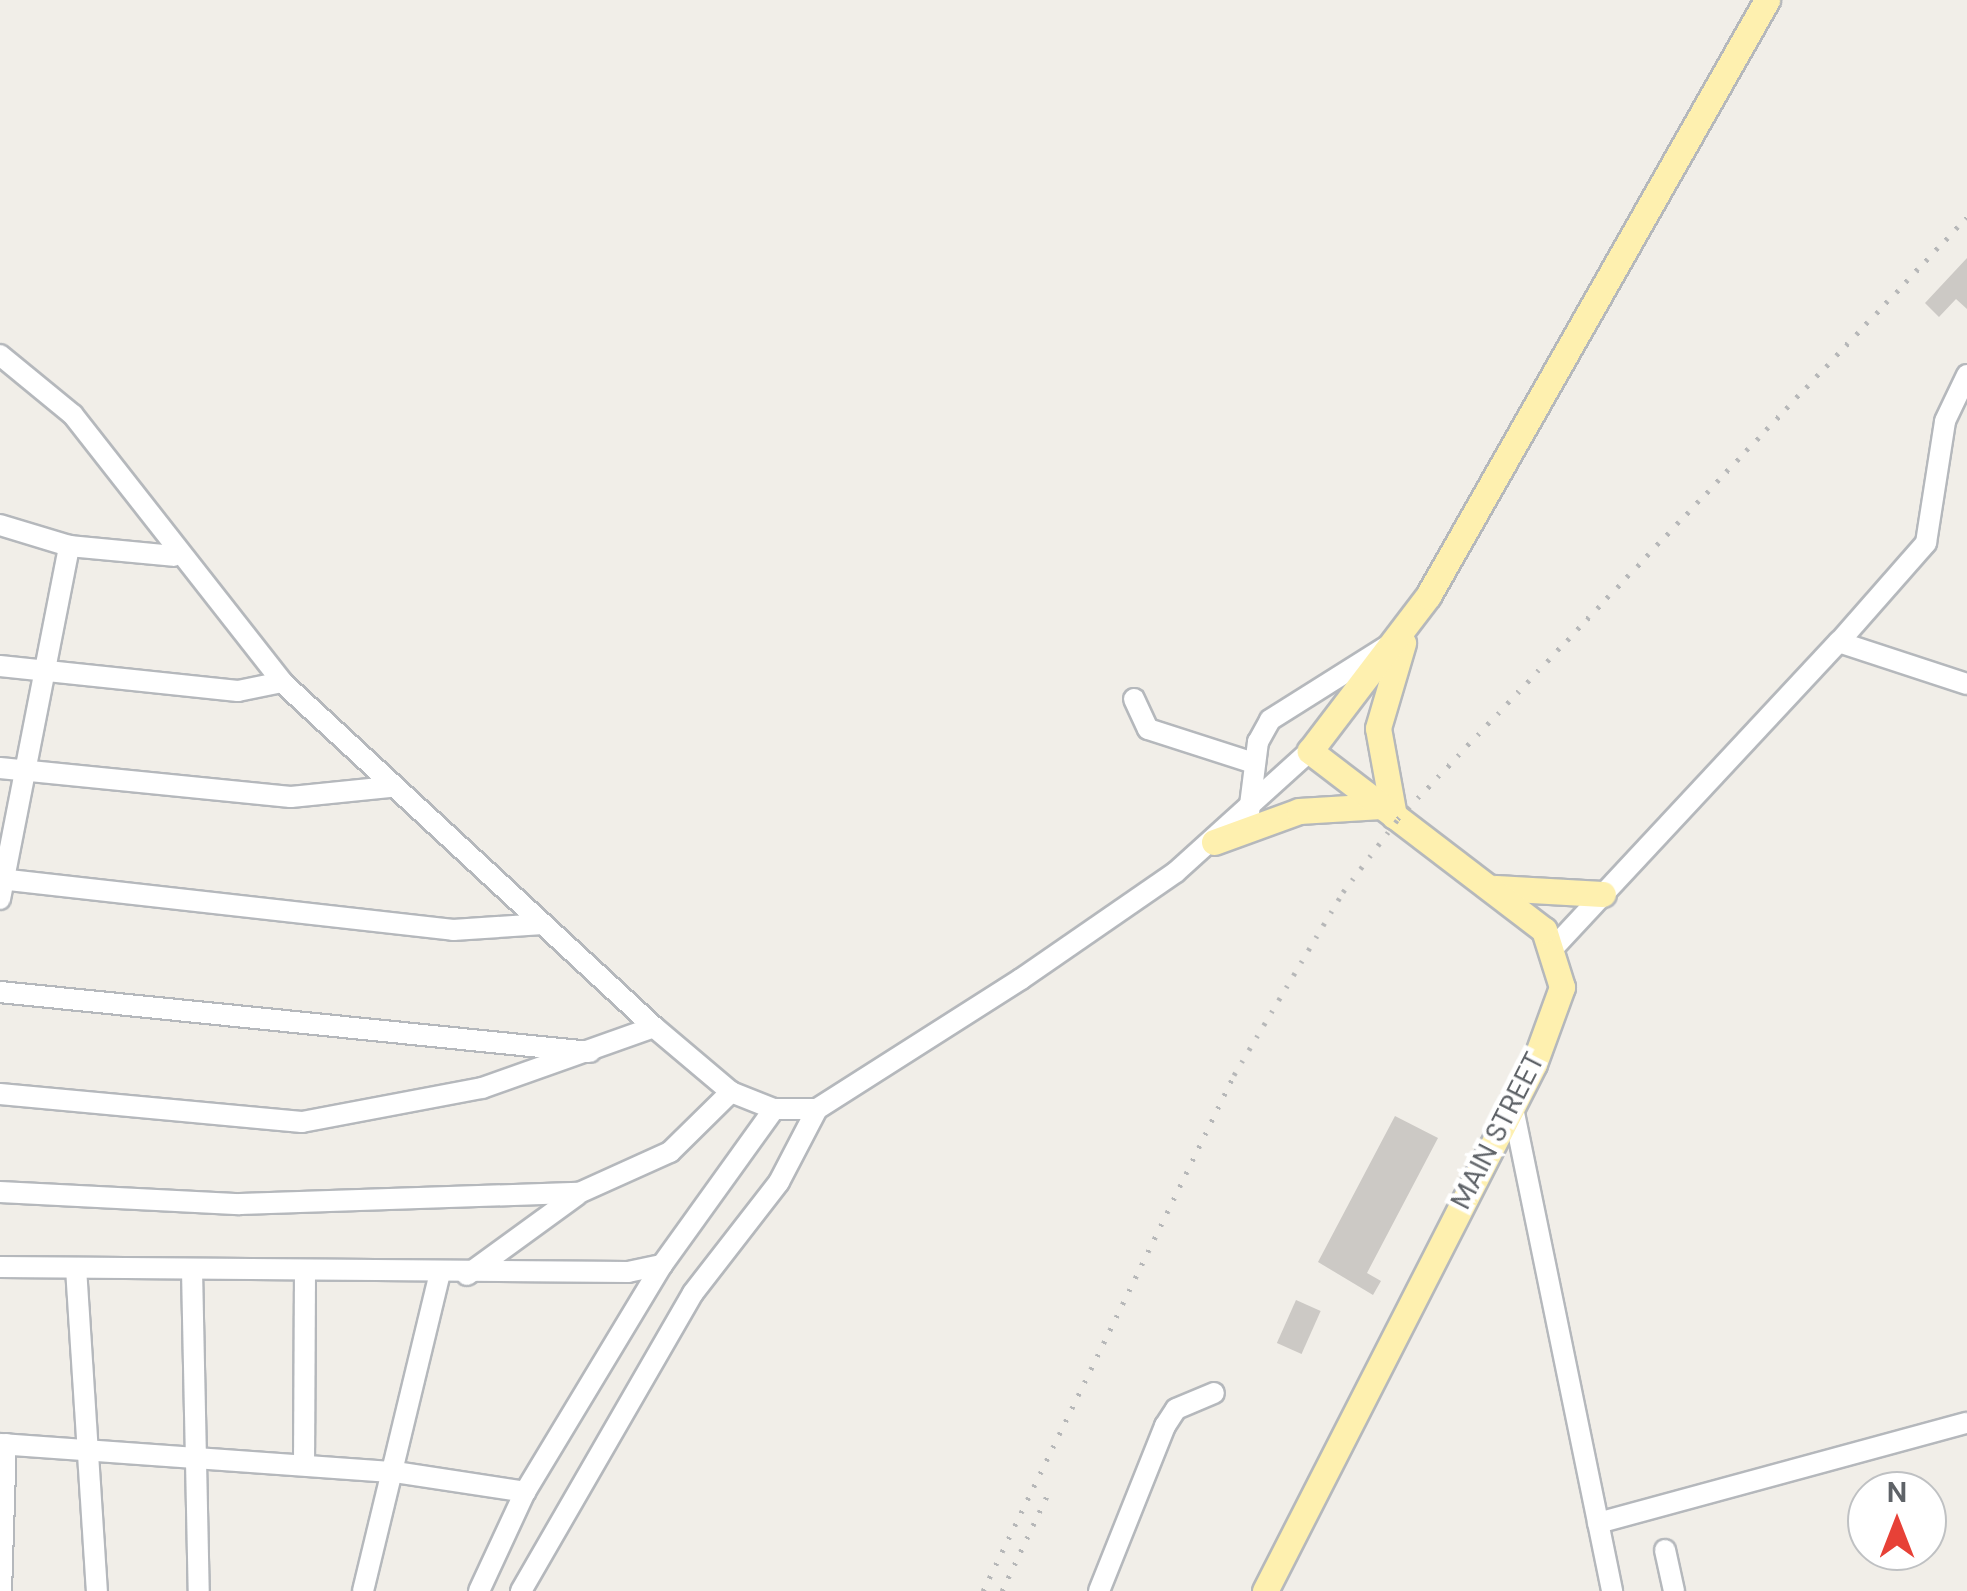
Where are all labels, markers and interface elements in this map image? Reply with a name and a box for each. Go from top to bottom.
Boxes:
street label: MAIN STREET [1444,1047,1552,1215]
north arrow [1847,1471,1947,1571]
text: N [1887,1474,1907,1511]

